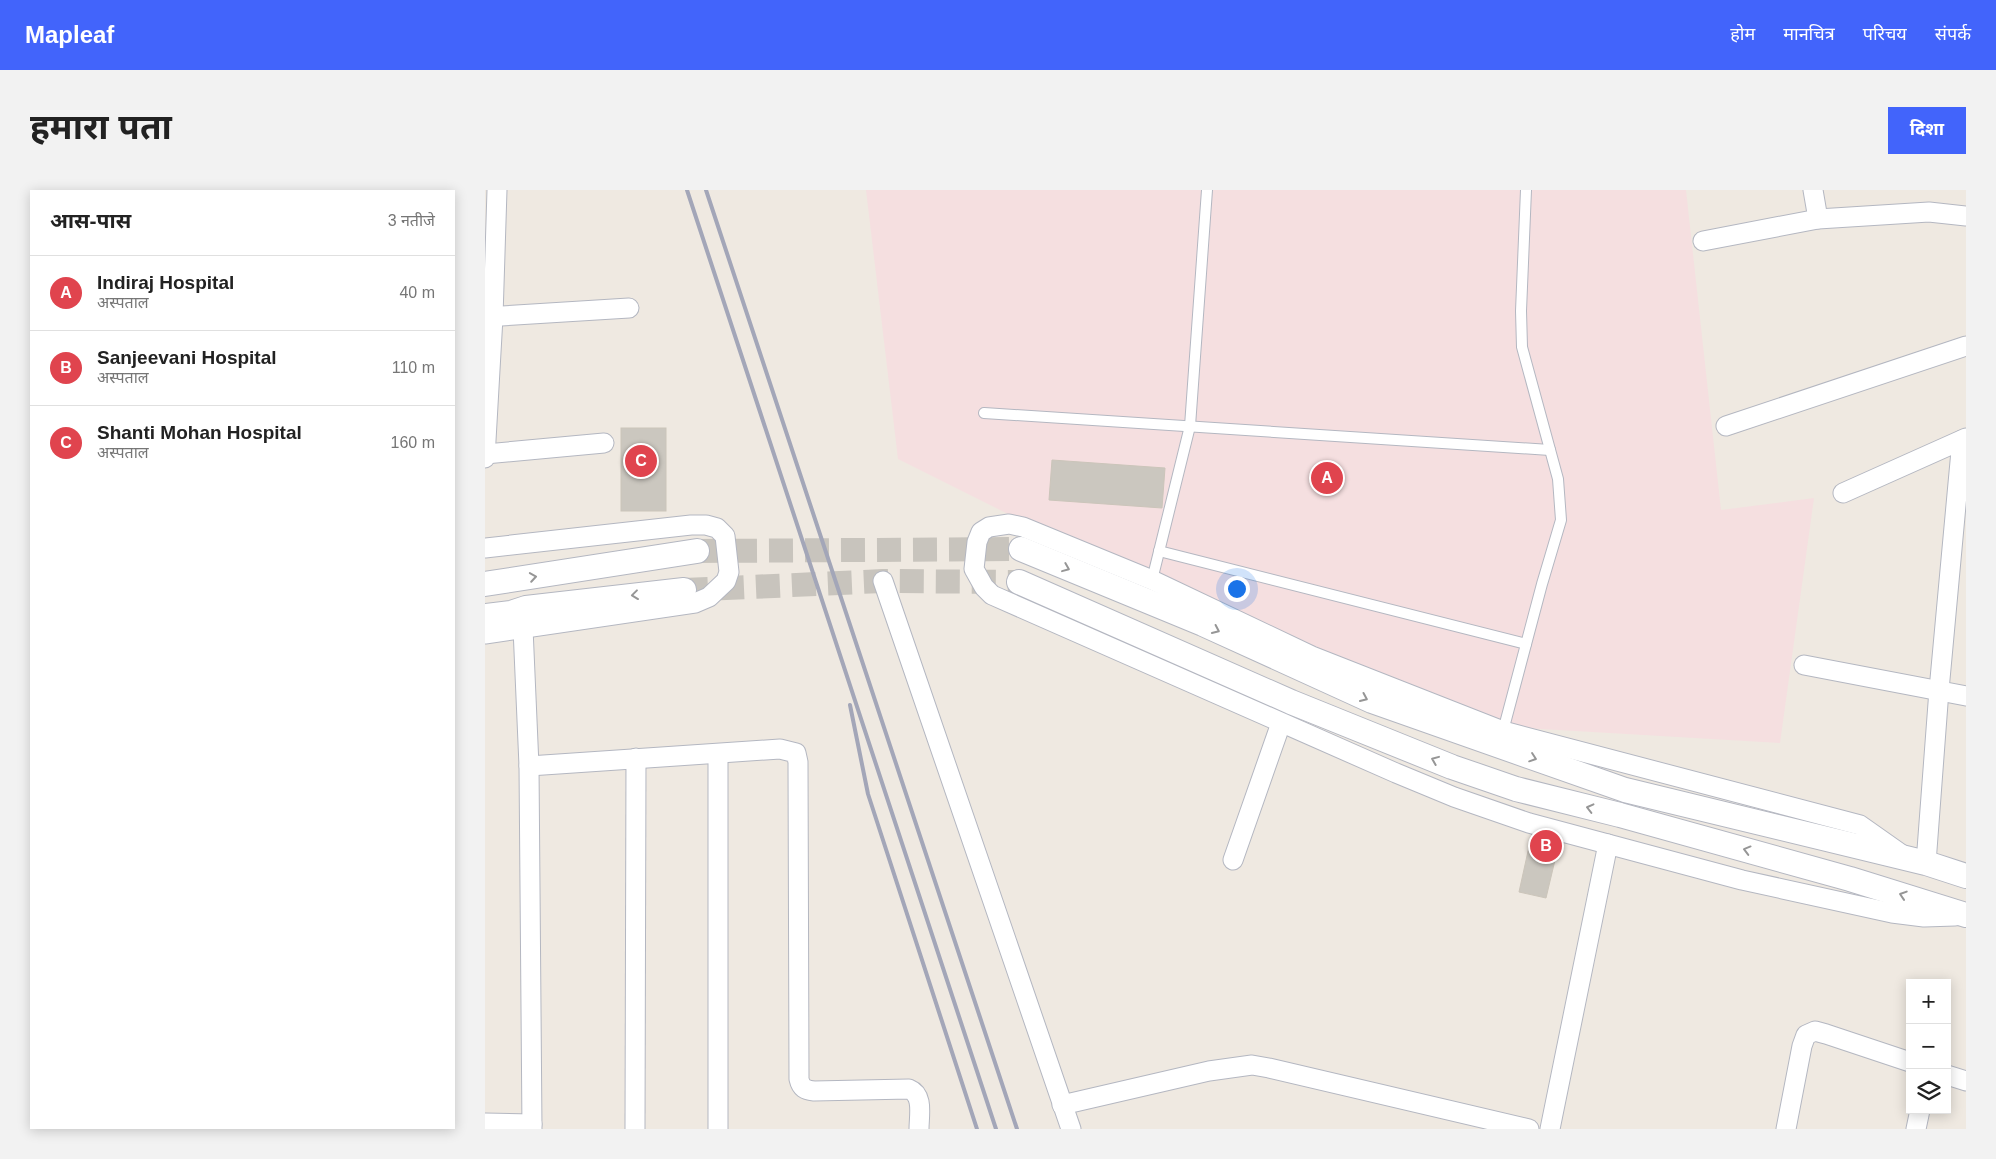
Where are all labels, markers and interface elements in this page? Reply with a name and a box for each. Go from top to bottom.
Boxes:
text: Mapleaf [25,21,114,48]
text: होम [1730,24,1755,44]
text: मानचित्र [1783,24,1835,44]
text: परिचय [1863,24,1907,44]
text: संपर्क [1935,24,1971,44]
text: हमारा पता [30,107,172,146]
button: दिशा [1888,107,1966,154]
text: आस-पास [50,209,131,232]
text: 3 नतीजे [388,212,435,229]
text: Indiraj Hospital [97,272,234,293]
text: A [60,284,72,301]
text: 40 m [399,284,435,301]
text: अस्पताल [97,294,149,311]
text: Sanjeevani Hospital [97,347,277,368]
text: B [60,359,72,376]
text: 110 m [392,359,435,376]
text: अस्पताल [97,369,149,386]
text: Shanti Mohan Hospital [97,422,302,443]
text: C [60,434,72,451]
text: 160 m [391,434,435,451]
pin: C [625,442,657,480]
text: अस्पताल [97,444,149,461]
pin: A [1311,459,1343,497]
one-way arrow [1061,561,1070,572]
one-way arrow [530,572,538,583]
your location [1224,576,1250,602]
one-way arrow [631,589,639,600]
one-way arrow [1211,624,1220,634]
one-way arrow [1359,691,1368,702]
one-way arrow [1529,752,1537,762]
one-way arrow [1431,756,1440,767]
one-way arrow [1585,803,1594,814]
pin: B [1530,827,1562,865]
one-way arrow [1742,845,1751,856]
one-way arrow [1899,891,1908,901]
map controls [1906,979,1951,1114]
button: + [1906,979,1951,1024]
button: − [1906,1024,1951,1069]
button: layers [1906,1069,1951,1114]

